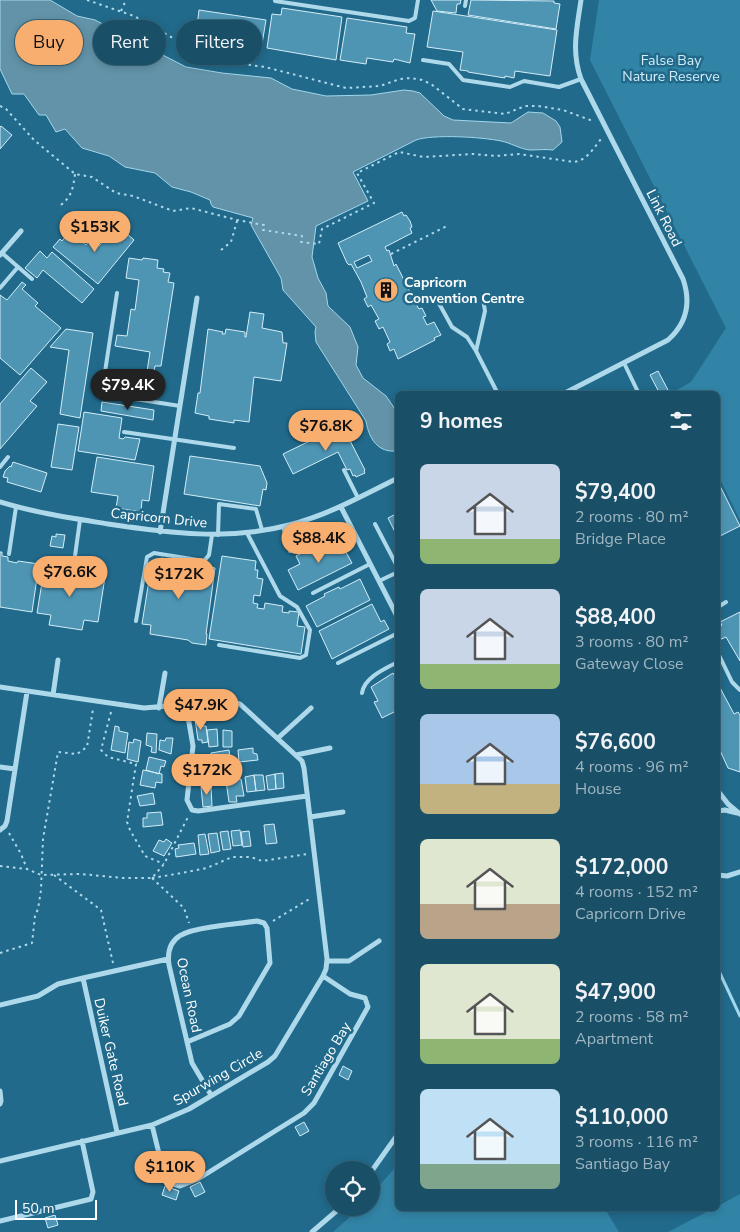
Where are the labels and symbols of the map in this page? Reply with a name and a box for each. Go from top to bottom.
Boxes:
park label: False Bay Nature Reserve [622,51,720,86]
street label: Link Road [641,186,687,250]
pin: $153K [60,210,130,253]
place label: Capricorn Convention Centre [404,273,525,308]
building icon: Capricorn Convention Centre [373,277,399,303]
pin: $79.4K [87,368,169,411]
pin: $76.8K [285,410,367,452]
street label: Capricorn Drive [110,503,208,533]
pin: $88.4K [278,522,360,564]
pin: $76.6K [29,556,111,598]
pin: $172K [144,558,214,600]
pin: $47.9K [160,688,242,731]
pin: $172K [172,754,242,796]
street label: Ocean Road [172,956,206,1034]
street label: Duiker Gate Road [89,996,133,1108]
street label: Santiago Bay [296,1018,356,1100]
street label: Spurwing Circle [170,1044,266,1110]
pin: $110K [135,1150,205,1193]
scale bar [15,1197,98,1220]

